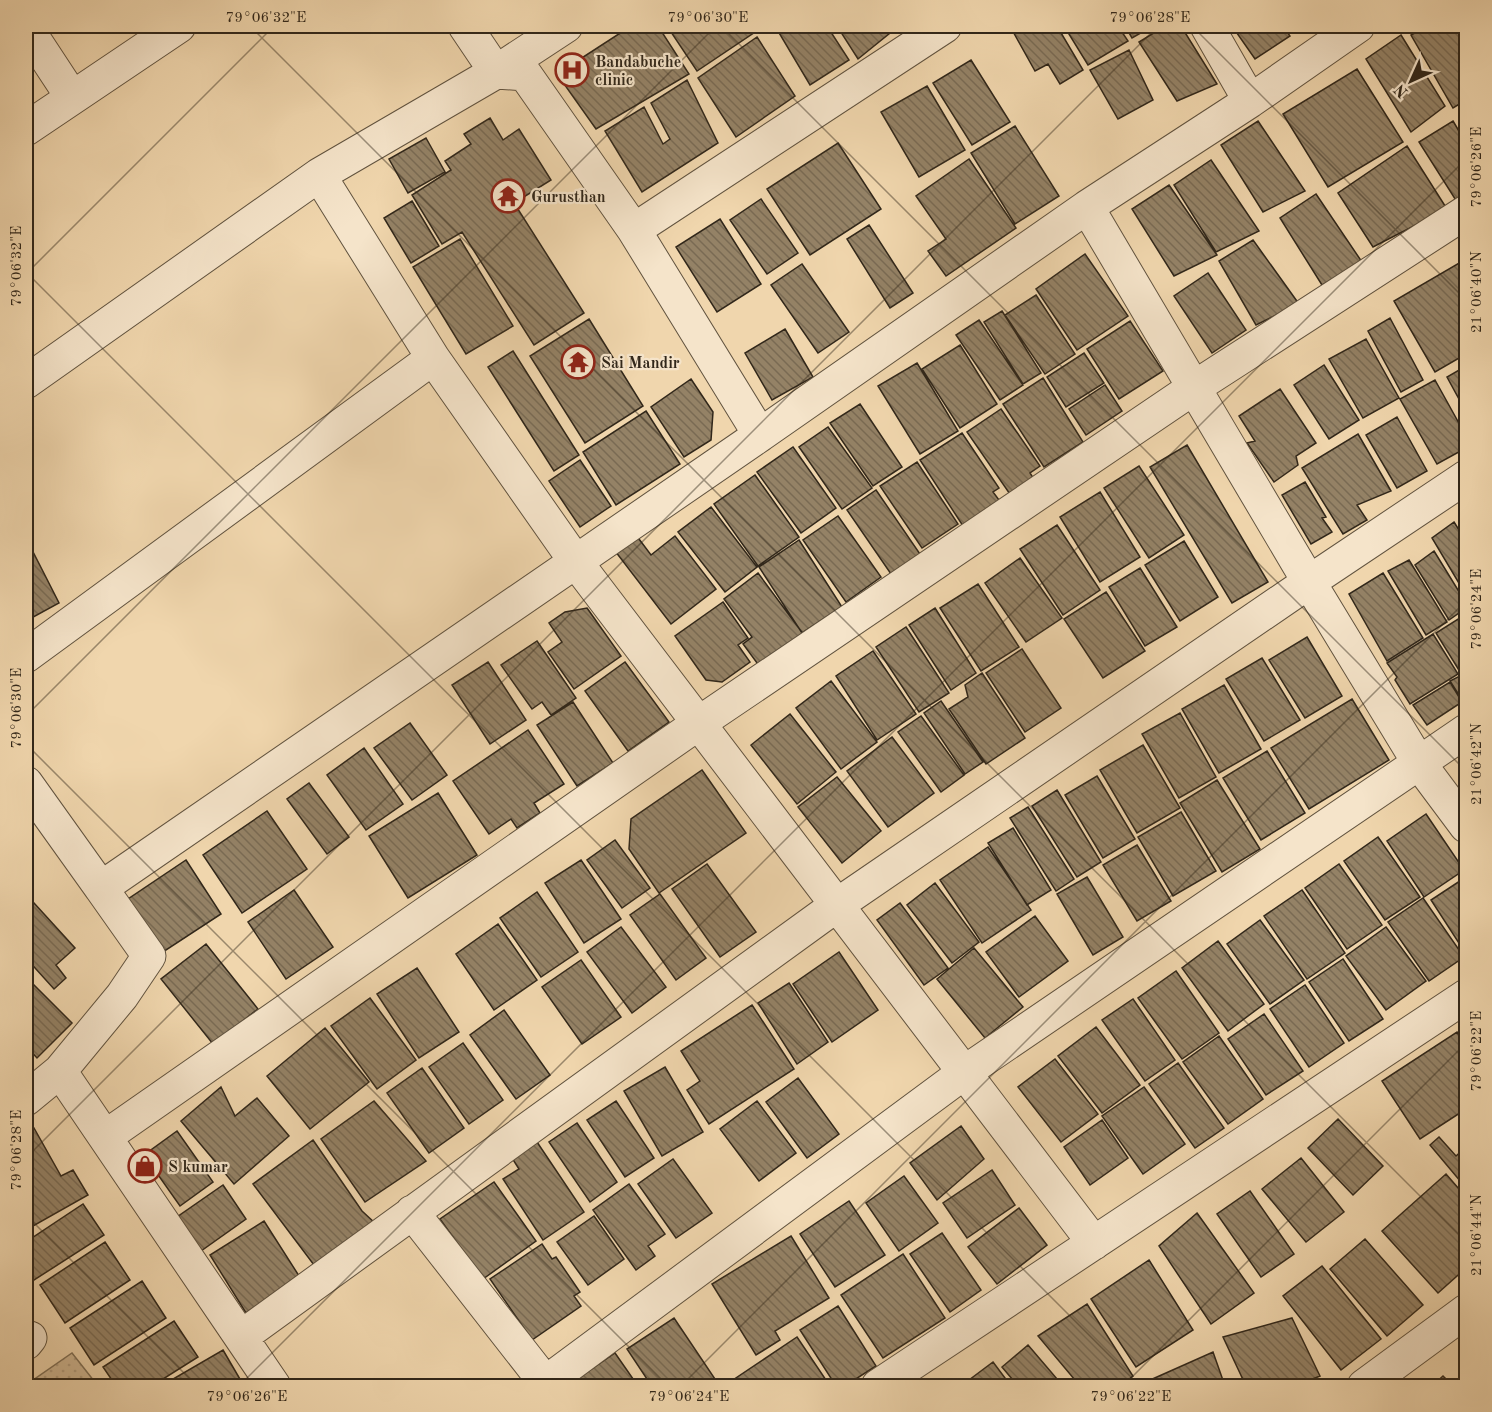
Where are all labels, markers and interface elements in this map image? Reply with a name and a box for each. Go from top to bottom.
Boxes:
text: 79°06'32"E [226,11,306,26]
text: 79°06'30"E [668,11,748,26]
text: 79°06'28"E [1110,11,1190,26]
north arrow [1381,51,1441,111]
hospital icon: Bandabuche clinic [554,52,590,88]
place label: Bandabuche clinic [595,55,681,89]
text: N [1391,80,1412,100]
text: 79°06'26"E [1470,127,1485,207]
temple icon: Gurusthan [490,178,526,214]
place label: Gurusthan [531,190,606,206]
text: 79°06'32"E [10,226,25,306]
text: 21°06'40"N [1470,251,1485,333]
temple icon: Sai Mandir [560,344,596,380]
place label: Sai Mandir [601,356,680,372]
text: 79°06'24"E [1470,569,1485,649]
text: 79°06'30"E [10,668,25,748]
text: 21°06'42"N [1470,723,1485,805]
text: 79°06'22"E [1470,1011,1485,1091]
text: 79°06'28"E [10,1110,25,1190]
shop icon: S kumar [127,1148,163,1184]
place label: S kumar [168,1160,228,1176]
text: 21°06'44"N [1470,1194,1485,1276]
text: 79°06'26"E [207,1390,287,1405]
text: 79°06'24"E [649,1390,729,1405]
text: 79°06'22"E [1091,1390,1171,1405]

